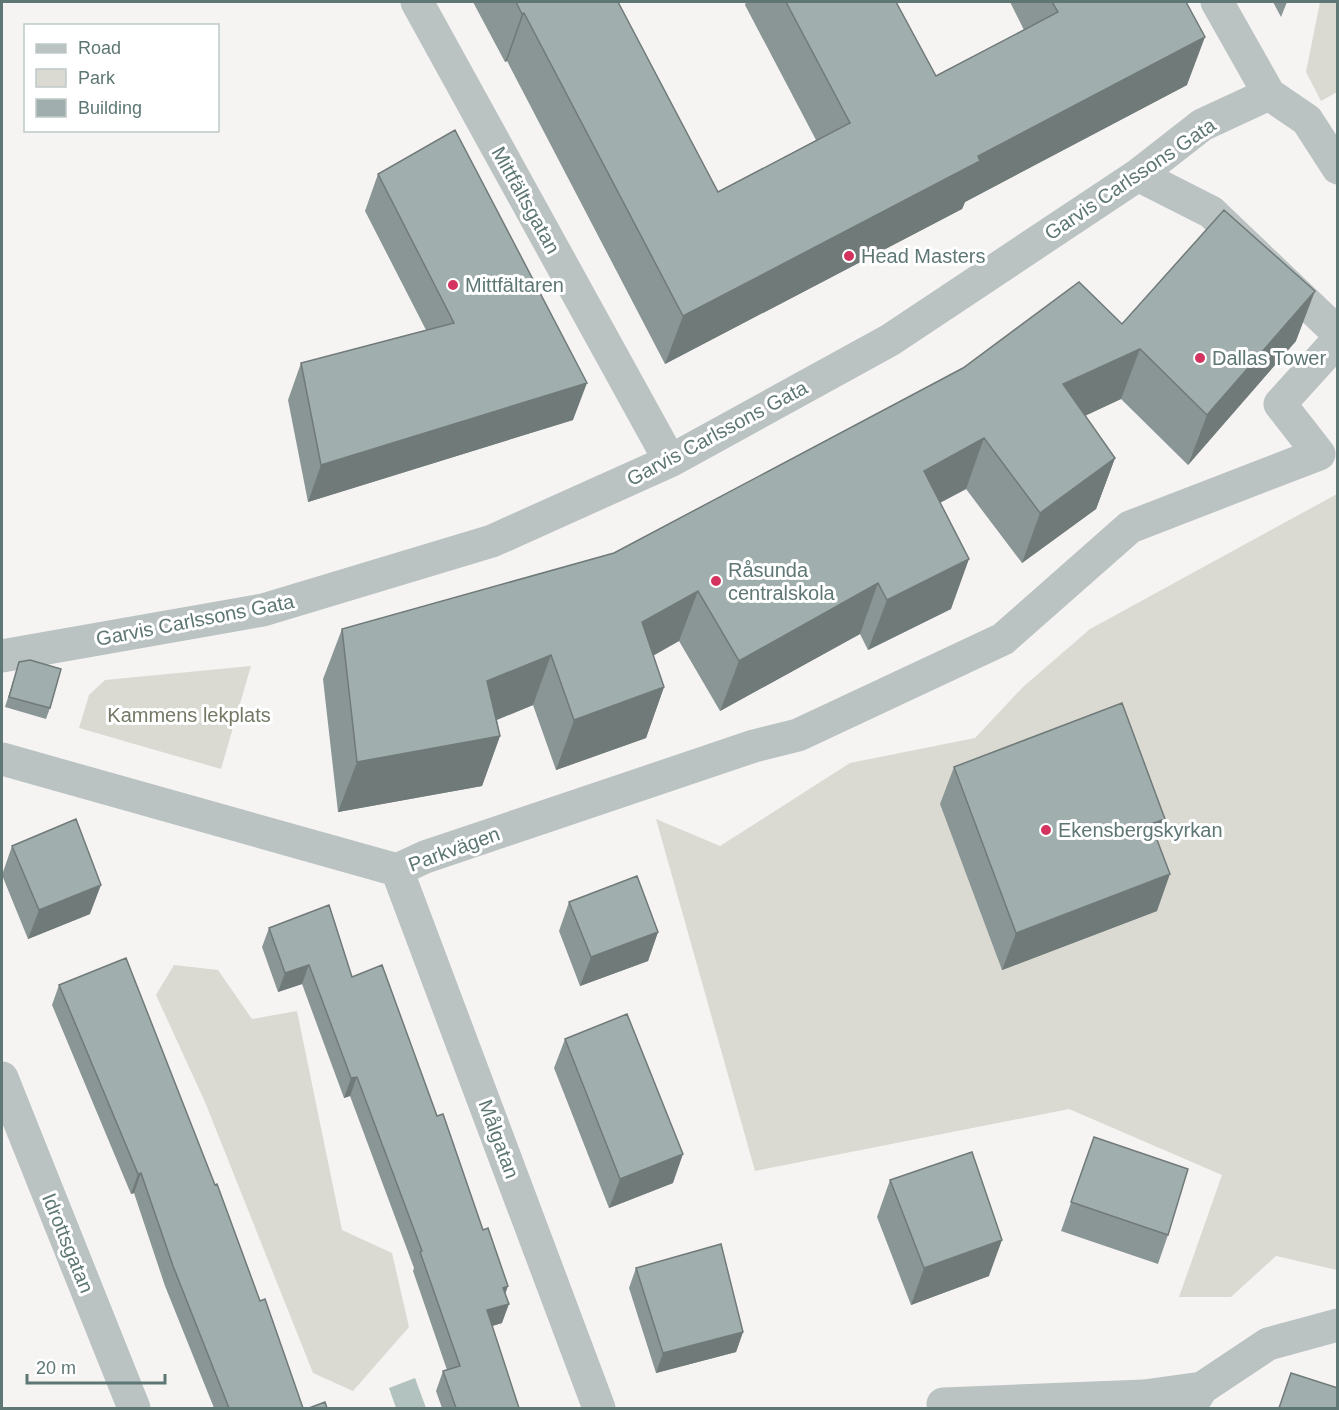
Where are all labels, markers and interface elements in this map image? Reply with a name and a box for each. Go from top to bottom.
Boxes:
legend [24,24,219,132]
text: Road [78,38,121,58]
text: Park [78,68,116,88]
text: Building [78,98,142,118]
street label: Garvis Carlssons Gata [1040,113,1220,244]
street label: Mittfältsgatan [488,143,564,257]
place label: Head Masters [861,245,986,267]
marker: Head Masters [842,249,856,263]
place label: Mittfältaren [465,274,564,296]
marker: Mittfältaren [446,278,460,292]
place label: Dallas Tower [1212,347,1326,369]
marker: Dallas Tower [1193,351,1207,365]
street label: Garvis Carlssons Gata [623,376,812,490]
place label: Råsunda centralskola [728,559,836,604]
marker: Råsunda centralskola [709,574,723,588]
street label: Garvis Carlssons Gata [94,590,297,650]
park label: Kammens lekplats [107,704,271,726]
place label: Ekensbergskyrkan [1058,819,1223,841]
street label: Parkvägen [405,822,503,876]
marker: Ekensbergskyrkan [1039,823,1053,837]
street label: Målgatan [475,1097,523,1181]
street label: Idrottsgatan [38,1190,98,1296]
scale bar [27,1347,165,1385]
text: 20 m [36,1358,76,1378]

